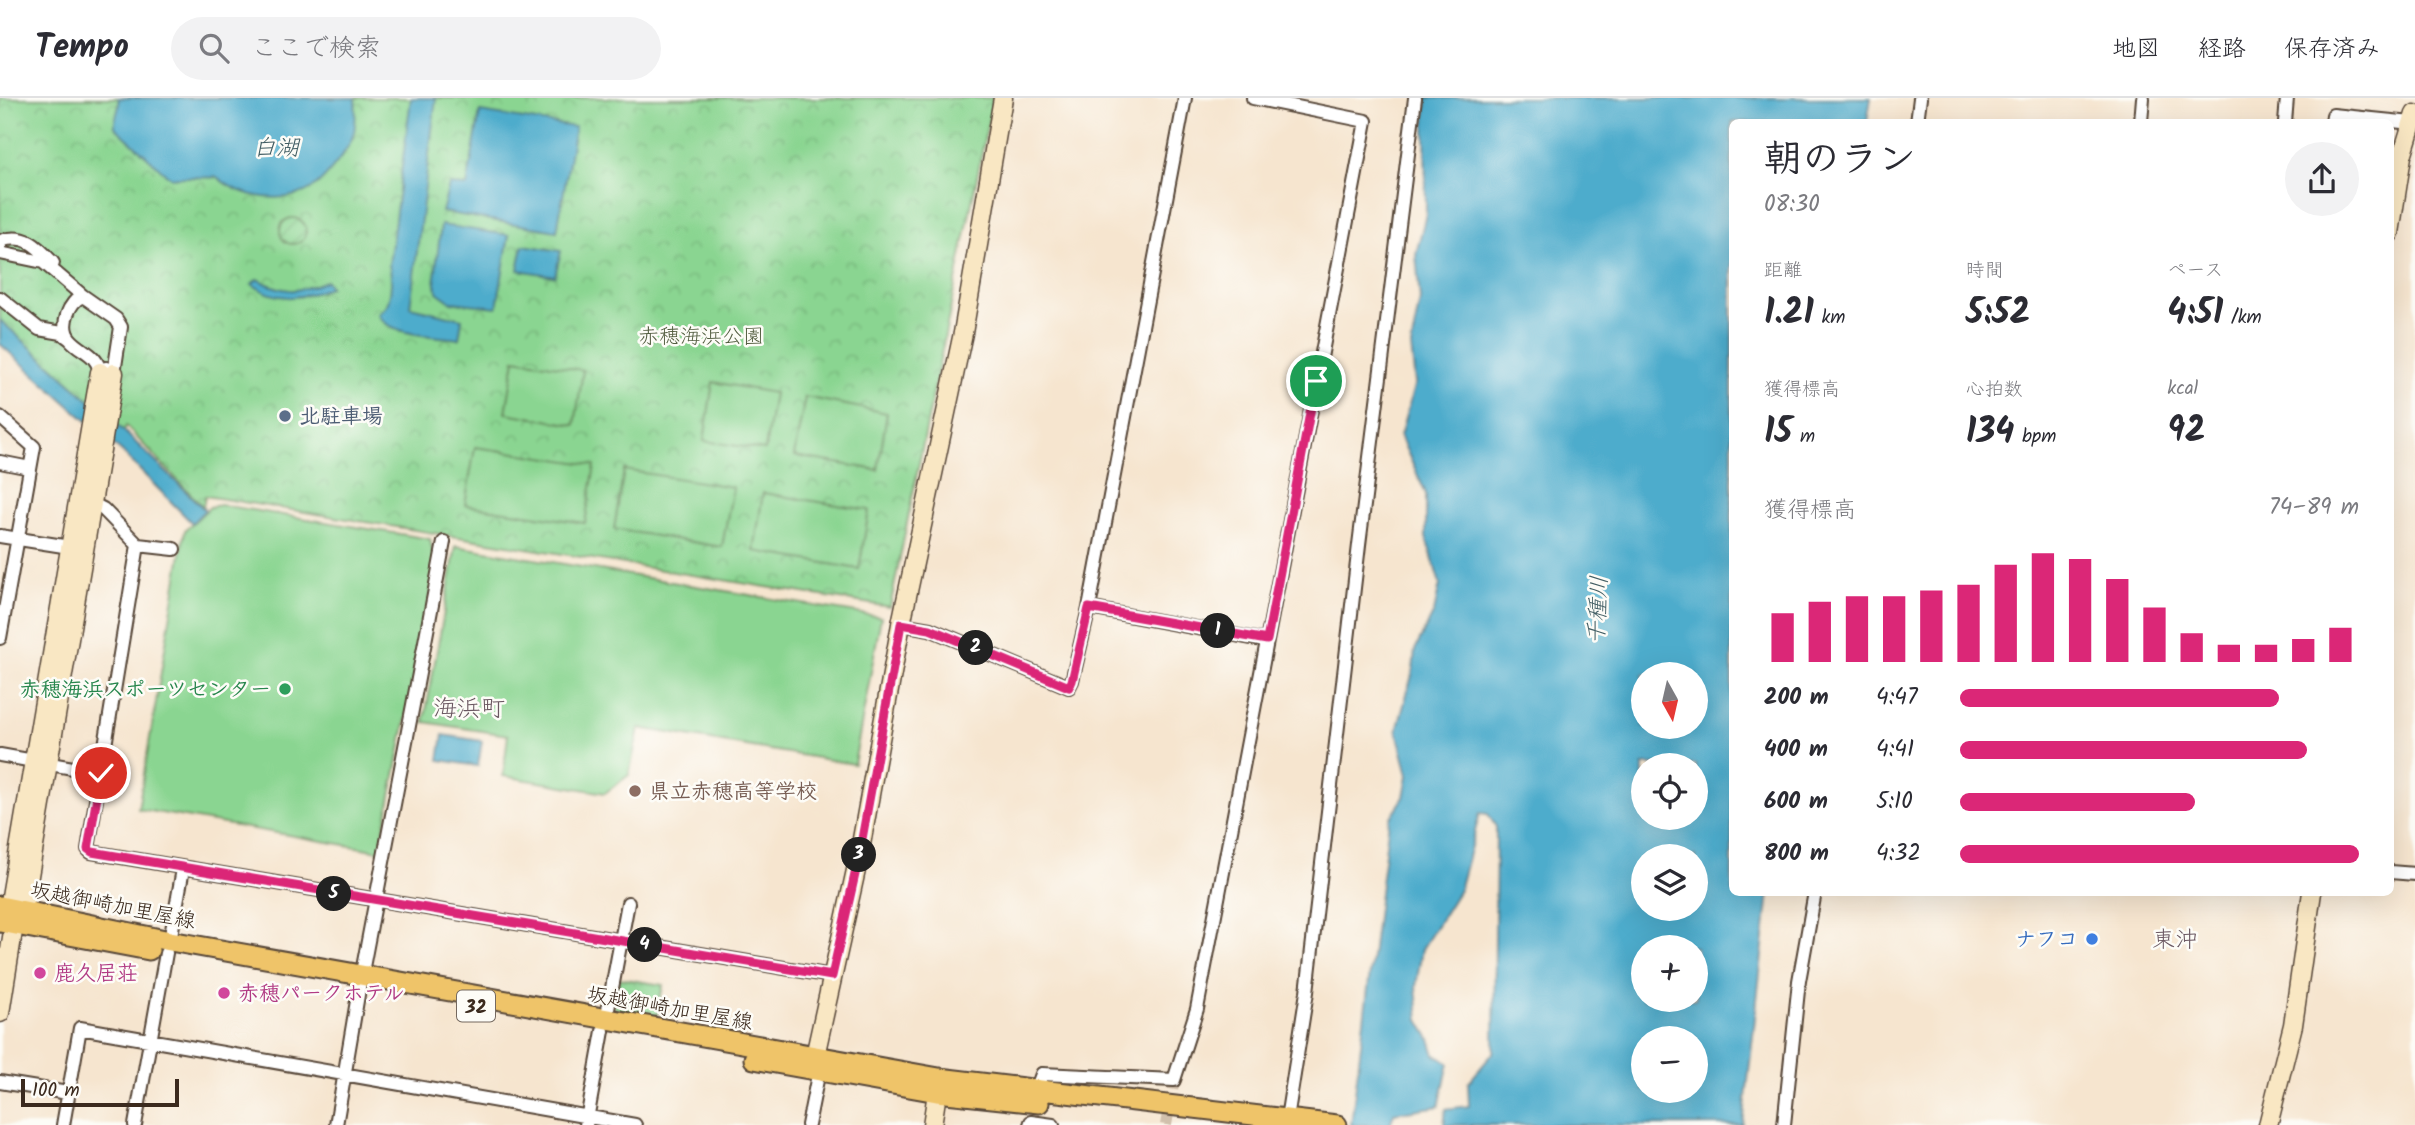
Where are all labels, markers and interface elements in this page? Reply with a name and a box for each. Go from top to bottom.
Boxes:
search box [171,17,661,80]
text: Tempo [35,22,129,75]
text: ここで検索 [251,28,381,70]
icon: search [195,29,233,67]
text: 地図 [2112,30,2160,69]
text: 経路 [2198,30,2246,69]
text: 保存済み [2284,30,2380,69]
water label: 白湖 [253,131,301,167]
text: 朝のラン [1764,131,1916,191]
button: share [2285,142,2359,216]
text: 08:30 [1764,187,1820,223]
text: 距離 [1764,256,1802,286]
text: 時間 [1966,256,2004,286]
text: ペース [2167,256,2223,286]
text: 1.21 [1764,286,1814,342]
text: 5:52 [1966,286,2030,342]
text: 4:51 [2167,286,2223,342]
text: km [1814,303,1846,333]
text: /km [2223,303,2262,333]
park label: 赤穂海浜公園 [638,321,764,354]
pin [1286,351,1346,411]
icon: arrive [1297,362,1335,400]
text: kcal [2167,374,2198,404]
text: 獲得標高 [1764,375,1840,405]
text: 心拍数 [1966,375,2023,405]
place label: 北駐車場 [299,401,383,434]
text: 92 [2167,404,2205,460]
text: 15 [1764,405,1792,461]
text: 134 [1966,405,2014,461]
marker: 北駐車場 [277,408,293,424]
text: m [1792,422,1815,452]
text: bpm [2014,422,2056,452]
text: 74–89 m [2269,490,2359,526]
text: 獲得標高 [1764,493,1856,529]
water label: 千種川 [1579,575,1619,645]
pin: 1 [1200,614,1236,648]
text: 1 [1215,615,1220,645]
pin: 2 [958,630,993,666]
text: 2 [970,632,981,662]
north arrow [1631,662,1708,738]
map controls [1631,662,1708,1103]
place label: 赤穂海浜スポーツセンター [19,674,271,707]
text: 200 m [1764,680,1829,716]
text: 4:47 [1876,680,1918,716]
marker: 赤穂海浜スポーツセンター [277,681,293,697]
district label: 海浜町 [433,690,505,729]
text: 400 m [1764,732,1828,768]
text: 4:41 [1876,732,1914,768]
pin [71,743,131,803]
button: locate [1631,753,1708,830]
icon: check [82,754,120,792]
place label: 県立赤穂高等学校 [649,776,817,809]
marker: 県立赤穂高等学校 [627,783,643,799]
text: 600 m [1764,784,1828,820]
text: 5:10 [1876,784,1913,820]
text: 800 m [1764,836,1829,872]
text: 4:32 [1876,836,1921,872]
pin: 3 [842,838,876,872]
text: 3 [853,839,864,869]
button: layers [1631,844,1708,921]
street label: 坂越御崎加里屋線 [27,874,198,939]
pin: 5 [316,876,352,912]
text: 5 [329,878,338,908]
district label: 東沖 [2152,923,2198,959]
place label: ナフコ [2015,924,2078,957]
pin: 4 [628,928,662,962]
text: 4 [639,929,650,959]
marker: ナフコ [2084,931,2100,947]
button: + [1631,935,1708,1012]
place label: 鹿久居荘 [54,958,138,991]
marker: 鹿久居荘 [32,965,48,981]
place label: 赤穂パークホテル [238,978,405,1011]
street label: 坂越御崎加里屋線 [584,979,755,1040]
marker: 赤穂パークホテル [216,985,232,1001]
road number: 32 [457,991,495,1022]
button: − [1631,1026,1708,1103]
scale bar [21,1076,178,1108]
text: 100 m [32,1076,80,1106]

